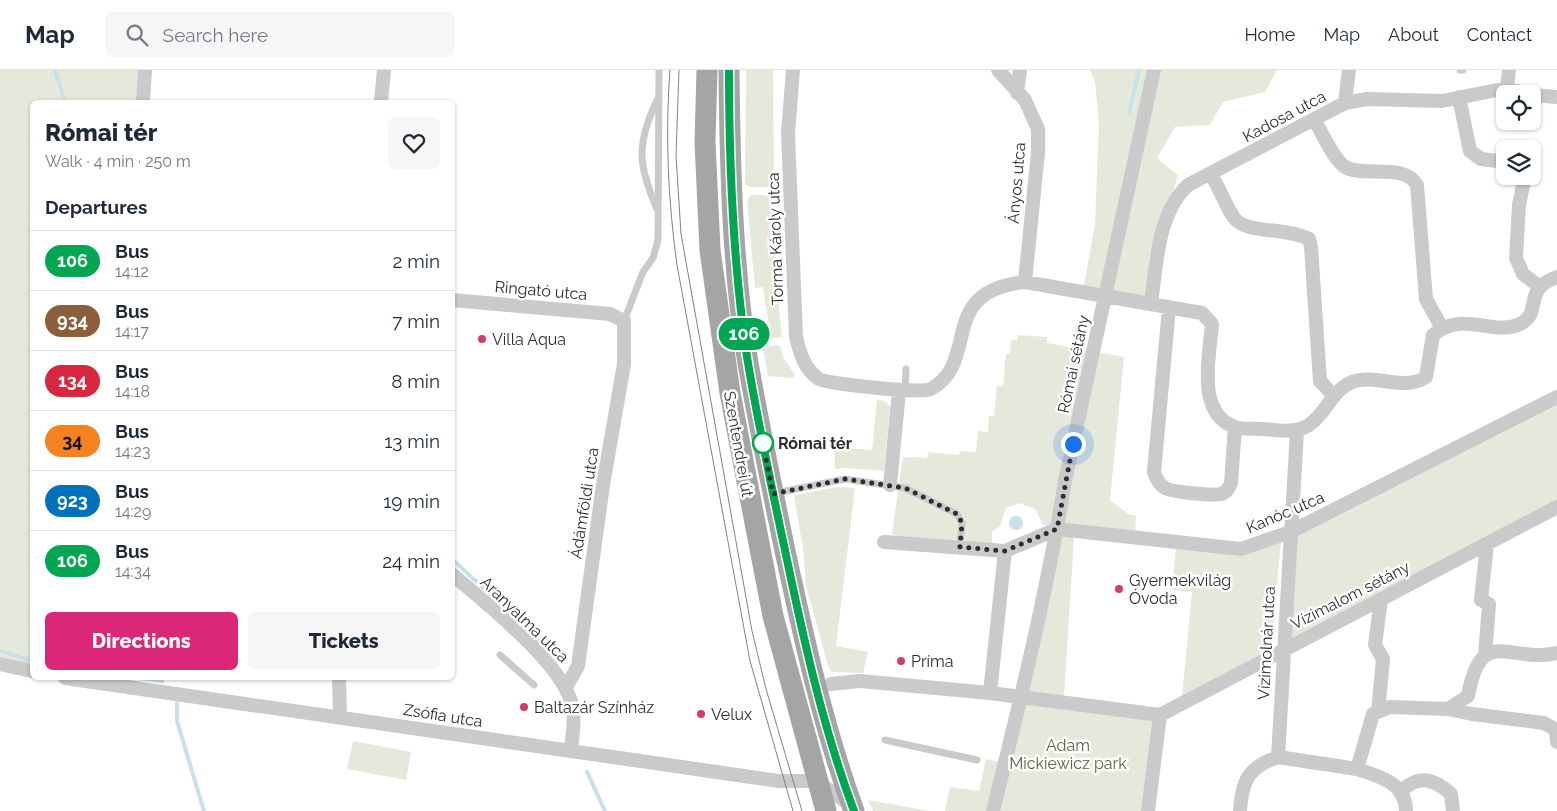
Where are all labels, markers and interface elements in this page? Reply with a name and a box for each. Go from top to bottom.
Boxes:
search box [105,12,455,57]
text: Map [25,20,75,49]
icon: search [123,21,151,49]
text: Search here [163,24,268,46]
text: Home [1244,24,1295,45]
text: Map [1323,24,1360,45]
text: About [1388,24,1439,45]
text: Contact [1467,24,1532,45]
map controls [1496,85,1541,185]
button: locate [1496,85,1541,130]
street label: Kadosa utca [1239,87,1329,146]
button: heart [388,117,440,169]
text: Római tér [45,118,157,147]
button: layers [1496,140,1541,185]
street label: Ányos utca [1002,141,1030,225]
text: Walk · 4 min · 250 m [45,152,191,171]
street label: Torma Károly utca [764,172,787,306]
text: Departures [45,196,147,218]
text: Bus [115,240,149,262]
text: 106 [57,250,88,271]
text: 2 min [393,250,440,272]
text: 14:12 [115,262,149,281]
street label: Ringató utca [494,277,588,304]
text: Bus [115,300,149,322]
text: 934 [57,310,88,331]
text: 7 min [392,310,440,332]
street label: Római sétány [1054,313,1093,415]
line badge: 106 [715,318,773,350]
text: 14:17 [115,322,149,341]
text: 106 [729,323,759,344]
place label: Villa Aqua [492,330,566,349]
marker: Villa Aqua [476,333,488,345]
text: Bus [115,360,149,382]
text: 134 [58,370,87,391]
text: 8 min [391,370,440,392]
text: 14:18 [115,382,150,401]
street label: Szentendrei út [720,390,757,499]
text: Bus [115,420,149,442]
text: 34 [62,430,83,451]
text: 13 min [384,430,440,452]
marker: Római tér [752,432,774,454]
your location [1061,432,1086,457]
place label: Római tér [778,434,852,453]
text: 14:23 [115,442,150,461]
street label: Ádámföldi utca [565,446,603,560]
text: Bus [115,480,149,502]
street label: Kanóc utca [1243,488,1327,537]
text: 923 [57,490,88,511]
text: 19 min [383,490,440,512]
text: 14:29 [115,502,151,521]
text: Bus [115,540,149,562]
text: 106 [57,550,88,571]
text: 24 min [382,550,440,572]
street label: Vízimalom sétány [1288,557,1413,634]
text: 14:34 [115,562,151,581]
place label: Gyermekvilág Óvoda [1129,571,1231,608]
street label: Aranyalma utca [476,572,573,666]
marker: Gyermekvilág Óvoda [1113,583,1125,595]
street label: Vízimolnár utca [1254,586,1279,700]
button: Directions [45,612,238,670]
button: Tickets [248,612,440,670]
place label: Príma [911,652,953,671]
marker: Príma [895,655,907,667]
place label: Baltazár Színház [534,698,654,717]
street label: Zsófia utca [402,700,484,731]
marker: Baltazár Színház [518,701,530,713]
place label: Velux [711,705,752,724]
marker: Velux [695,708,707,720]
park label: Adam Mickiewicz park [1009,736,1127,773]

